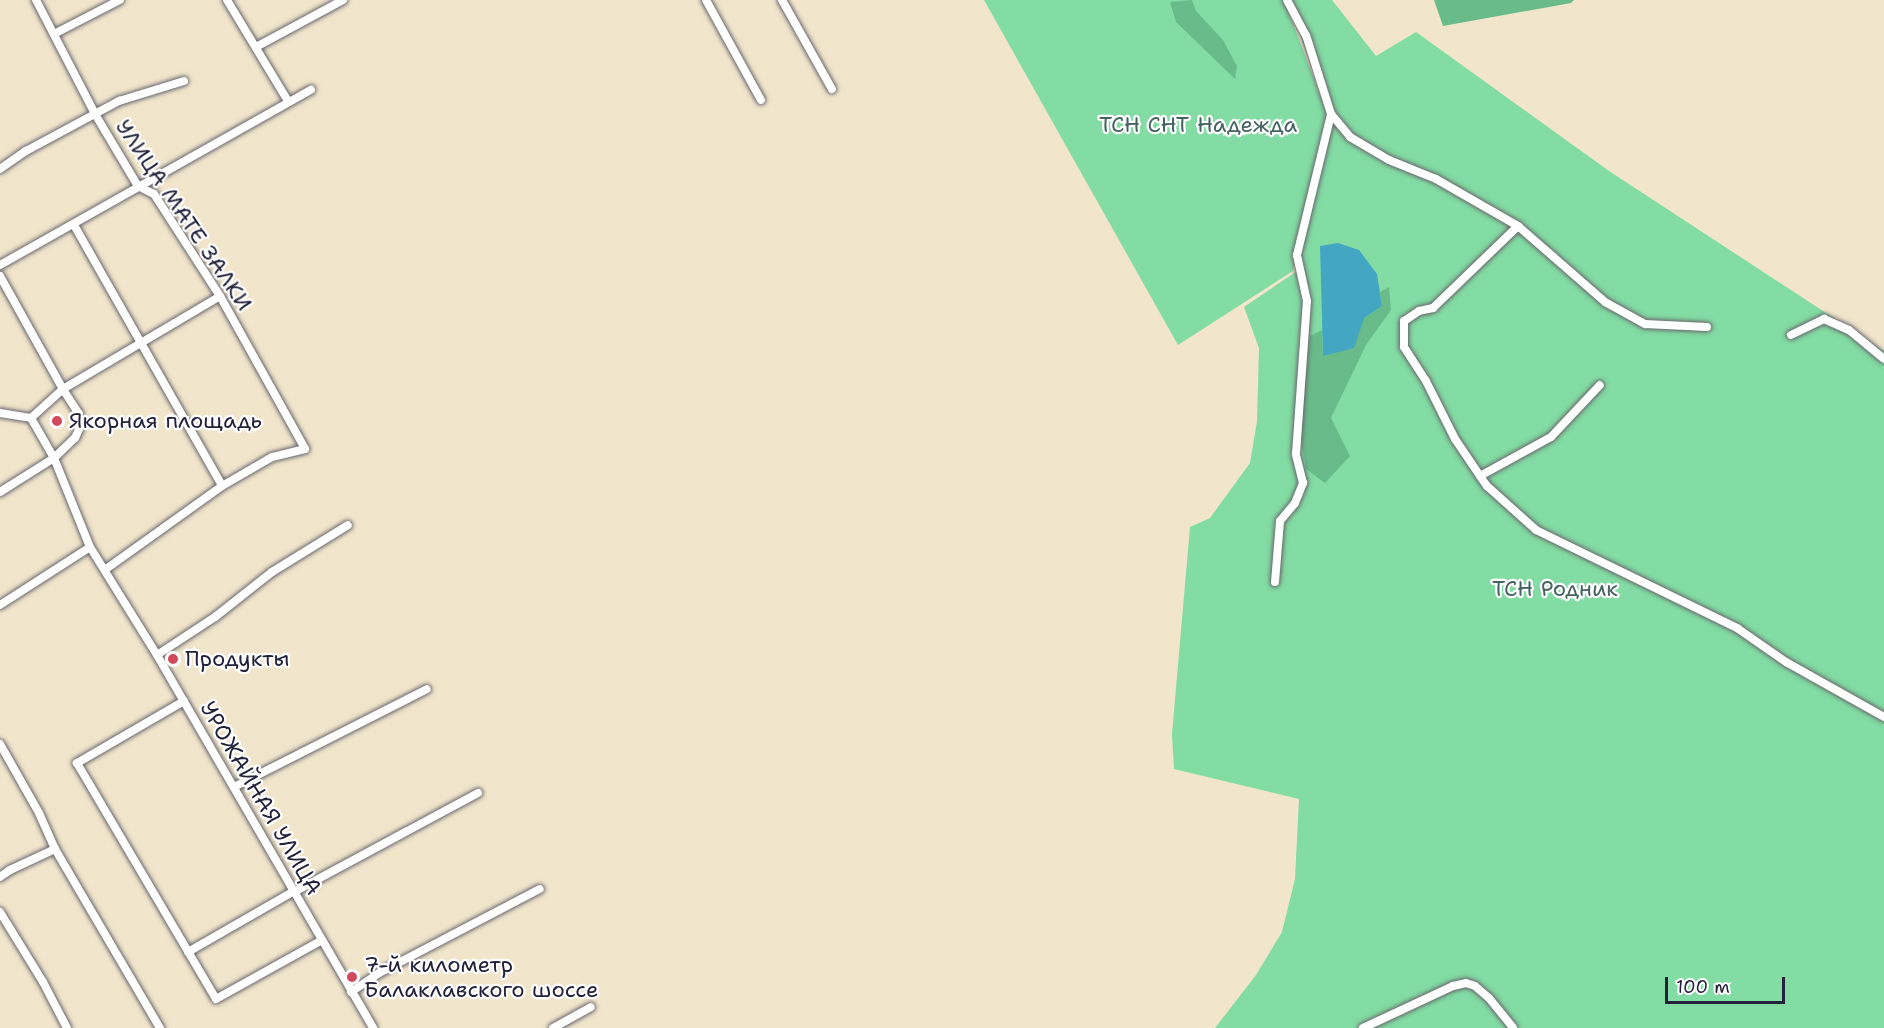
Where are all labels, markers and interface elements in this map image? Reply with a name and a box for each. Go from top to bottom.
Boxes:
park label: ТСН СНТ Надежда [1099,112,1297,138]
street label: УЛИЦА МАТЕ ЗАЛКИ [110,114,258,316]
place label: Якорная площадь [69,408,262,434]
marker: Якорная площадь [50,414,64,428]
park label: ТСН Родник [1492,576,1618,602]
place label: Продукты [185,646,290,672]
marker: Продукты [166,652,180,666]
street label: УРОЖАЙНАЯ УЛИЦА [195,696,327,900]
place label: 7-й километр Балаклавского шоссе [364,951,599,1002]
scale bar [1668,965,1788,1003]
marker: 7-й километр Балаклавского шоссе [345,970,359,984]
text: 100 m [1676,975,1730,999]

